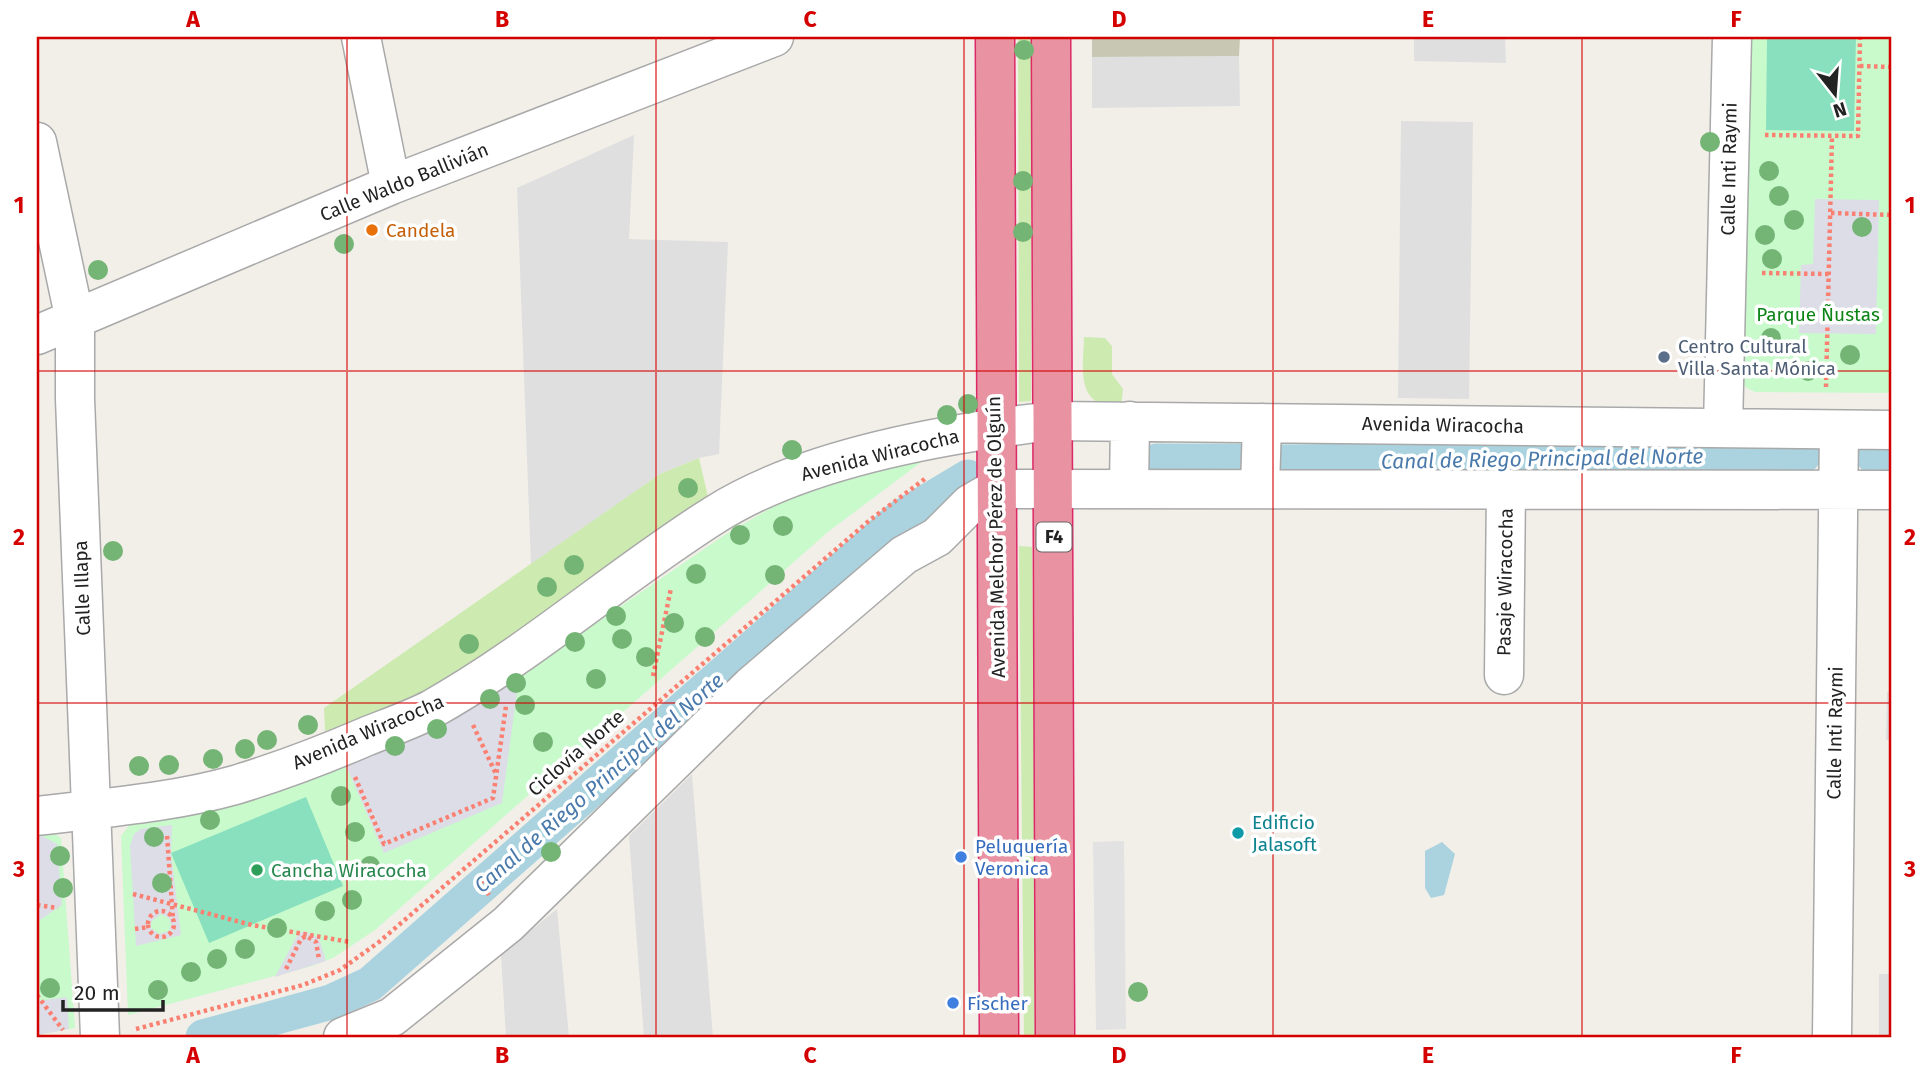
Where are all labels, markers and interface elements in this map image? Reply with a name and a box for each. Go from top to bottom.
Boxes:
text: A [185,5,200,33]
text: B [495,5,509,33]
text: C [803,5,817,33]
text: D [1112,5,1127,33]
text: E [1422,5,1434,33]
text: F [1730,5,1742,33]
north arrow [1800,60,1870,130]
text: N [1830,97,1849,123]
street label: Calle Inti Raymi [1716,102,1742,236]
street label: Calle Waldo Ballivián [316,138,492,226]
text: 1 [14,191,24,219]
text: 1 [1905,191,1915,219]
place label: Candela [386,219,455,242]
marker: Candela [364,222,380,238]
park label: Parque Ñustas [1756,303,1880,326]
place label: Centro Cultural Villa Santa Mónica [1678,335,1836,380]
marker: Centro Cultural Villa Santa Mónica [1656,349,1672,365]
street label: Avenida Melchor Pérez de Olguín [982,396,1010,678]
street label: Avenida Wiracocha [1362,412,1524,438]
street label: Avenida Wiracocha [799,424,961,486]
water label: Canal de Riego Principal del Norte [1381,443,1704,475]
street label: Pasaje Wiracocha [1492,508,1518,656]
road number: F4 [1036,522,1072,552]
text: 2 [13,523,25,551]
text: 2 [1904,523,1916,551]
street label: Calle Illapa [69,540,95,636]
street label: Calle Inti Raymi [1822,666,1848,800]
water label: Canal de Riego Principal del Norte [469,667,729,899]
street label: Avenida Wiracocha [289,690,447,774]
street label: Ciclovía Norte [523,705,629,801]
place label: Edificio Jalasoft [1252,811,1317,856]
marker: Edificio Jalasoft [1230,825,1246,841]
place label: Peluquería Veronica [975,835,1068,880]
marker: Peluquería Veronica [953,849,969,865]
text: 3 [12,855,25,883]
text: 3 [1903,855,1916,883]
place label: Cancha Wiracocha [271,859,427,882]
marker: Cancha Wiracocha [249,862,265,878]
scale bar [63,969,163,1013]
text: 20 m [74,980,120,1006]
place label: Fischer [967,992,1028,1015]
marker: Fischer [945,995,961,1011]
text: A [185,1041,200,1069]
text: B [495,1041,509,1069]
text: C [803,1041,817,1069]
text: D [1112,1041,1127,1069]
text: E [1422,1041,1434,1069]
text: F [1730,1041,1742,1069]

